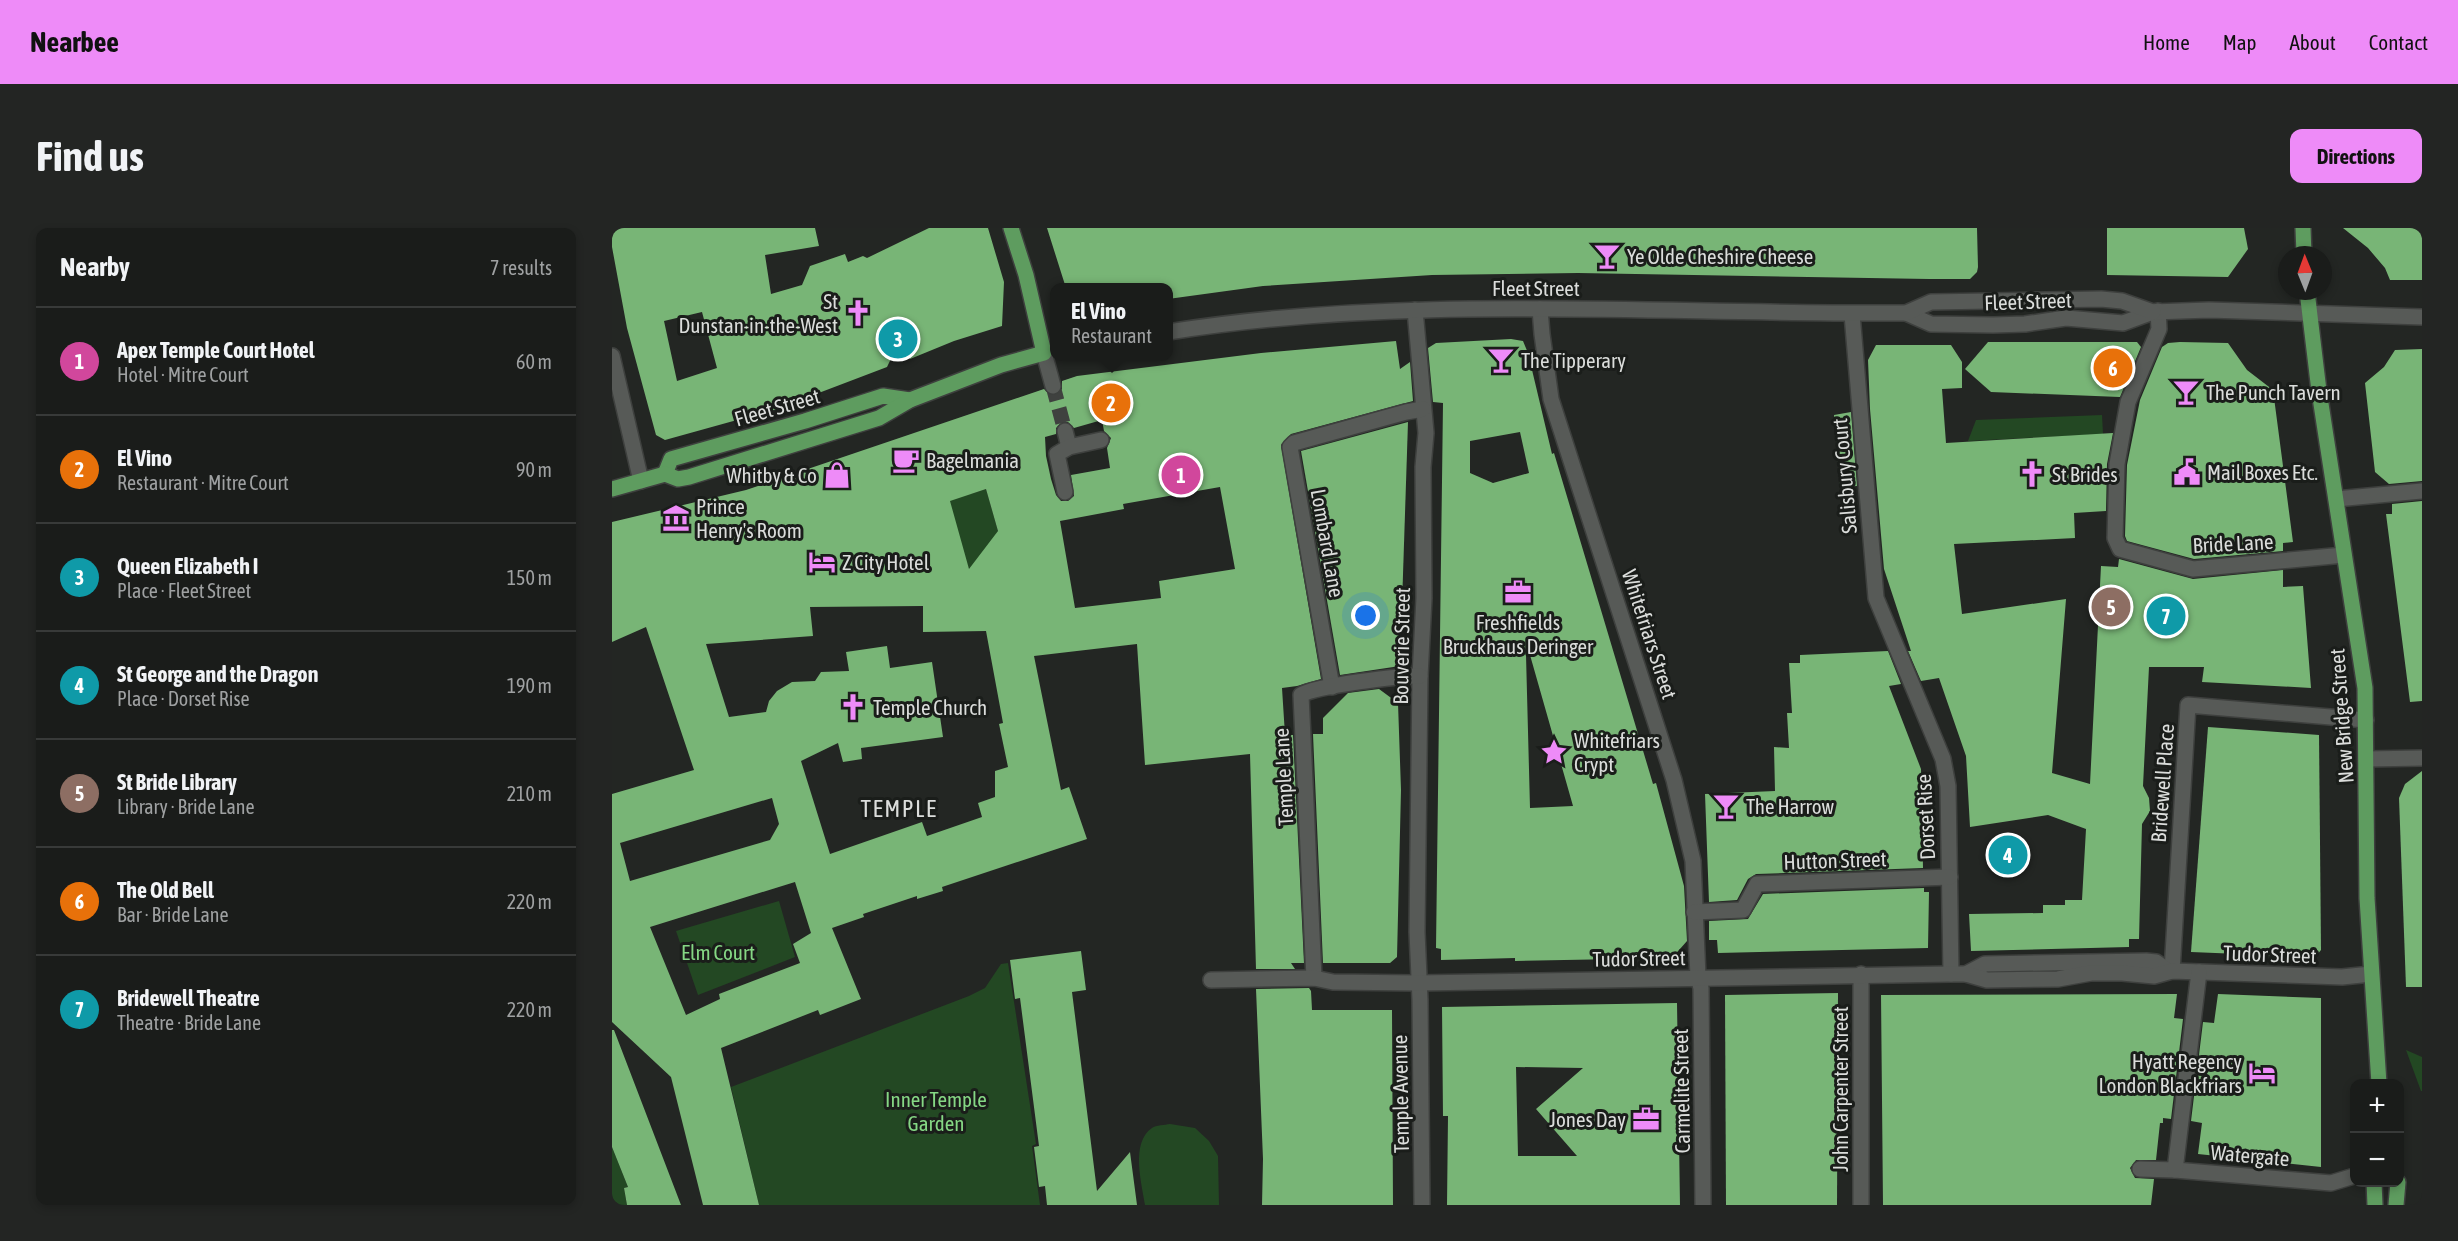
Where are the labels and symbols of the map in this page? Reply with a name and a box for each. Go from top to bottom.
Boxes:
bar icon: Ye Olde Cheshire Cheese [1592,241,1622,271]
place label: Ye Olde Cheshire Cheese [1627,244,1813,268]
north arrow [2278,246,2332,300]
street label: Fleet Street [1492,276,1580,300]
street label: Fleet Street [1984,287,2072,315]
place label: St Dunstan-in-the-West [678,289,838,337]
church icon: St Dunstan-in-the-West [843,298,873,328]
pin: 3 [878,316,918,362]
bar icon: The Tipperary [1486,345,1516,375]
pin: 6 [2094,346,2132,390]
place label: The Tipperary [1521,348,1626,372]
bar icon: The Punch Tavern [2171,377,2201,407]
pin: 2 [1092,380,1130,426]
place label: The Punch Tavern [2206,380,2341,404]
street label: Fleet Street [732,383,822,431]
street label: Salisbury Court [1827,417,1861,535]
cafe icon: Bagelmania [891,445,921,475]
place label: Bagelmania [926,448,1019,472]
pin: 1 [1162,452,1200,498]
public building icon: Mail Boxes Etc. [2172,457,2202,487]
church icon: St Brides [2017,459,2047,489]
shop icon: Whitby & Co [822,460,852,490]
place label: Mail Boxes Etc. [2207,460,2318,484]
place label: St Brides [2052,462,2118,486]
place label: Whitby & Co [726,463,817,487]
street label: Lombard Lane [1307,487,1349,599]
place label: Prince Henry's Room [696,494,802,542]
museum icon: Prince Henry's Room [661,503,691,533]
street label: Bride Lane [2192,529,2274,557]
hotel icon: Z City Hotel [807,547,837,577]
place label: Z City Hotel [842,550,930,574]
street label: Whitefriars Street [1618,566,1682,702]
office icon: Freshfields Bruckhaus Deringer [1503,577,1533,607]
pin: 5 [2092,584,2130,629]
street label: Bouverie Street [1388,587,1414,705]
pin: 7 [2146,594,2186,638]
your location [1351,601,1380,630]
place label: Freshfields Bruckhaus Deringer [1443,610,1594,658]
street label: New Bridge Street [2324,648,2358,784]
church icon: Temple Church [838,692,868,722]
place label: Temple Church [873,695,987,719]
street label: Bridewell Place [2146,723,2178,843]
street label: Temple Lane [1268,727,1298,827]
place label: Whitefriars Crypt [1574,728,1660,776]
place icon: Whitefriars Crypt [1539,737,1569,767]
street label: Dorset Rise [1911,773,1939,861]
bar icon: The Harrow [1711,791,1741,821]
place label: The Harrow [1746,794,1834,818]
district label: TEMPLE [860,795,938,822]
pin: 4 [1988,832,2028,878]
street label: Hutton Street [1783,846,1887,874]
park label: Elm Court [681,940,755,964]
street label: Tudor Street [2223,940,2317,968]
street label: Tudor Street [1592,945,1686,971]
street label: John Carpenter Street [1828,1006,1852,1172]
street label: Carmelite Street [1668,1028,1694,1154]
street label: Temple Avenue [1387,1035,1413,1153]
place label: Hyatt Regency London Blackfriars [2098,1049,2242,1097]
hotel icon: Hyatt Regency London Blackfriars [2247,1058,2277,1088]
park label: Inner Temple Garden [885,1087,987,1135]
office icon: Jones Day [1631,1104,1661,1134]
place label: Jones Day [1549,1107,1626,1131]
street label: Watergate [2210,1140,2290,1170]

